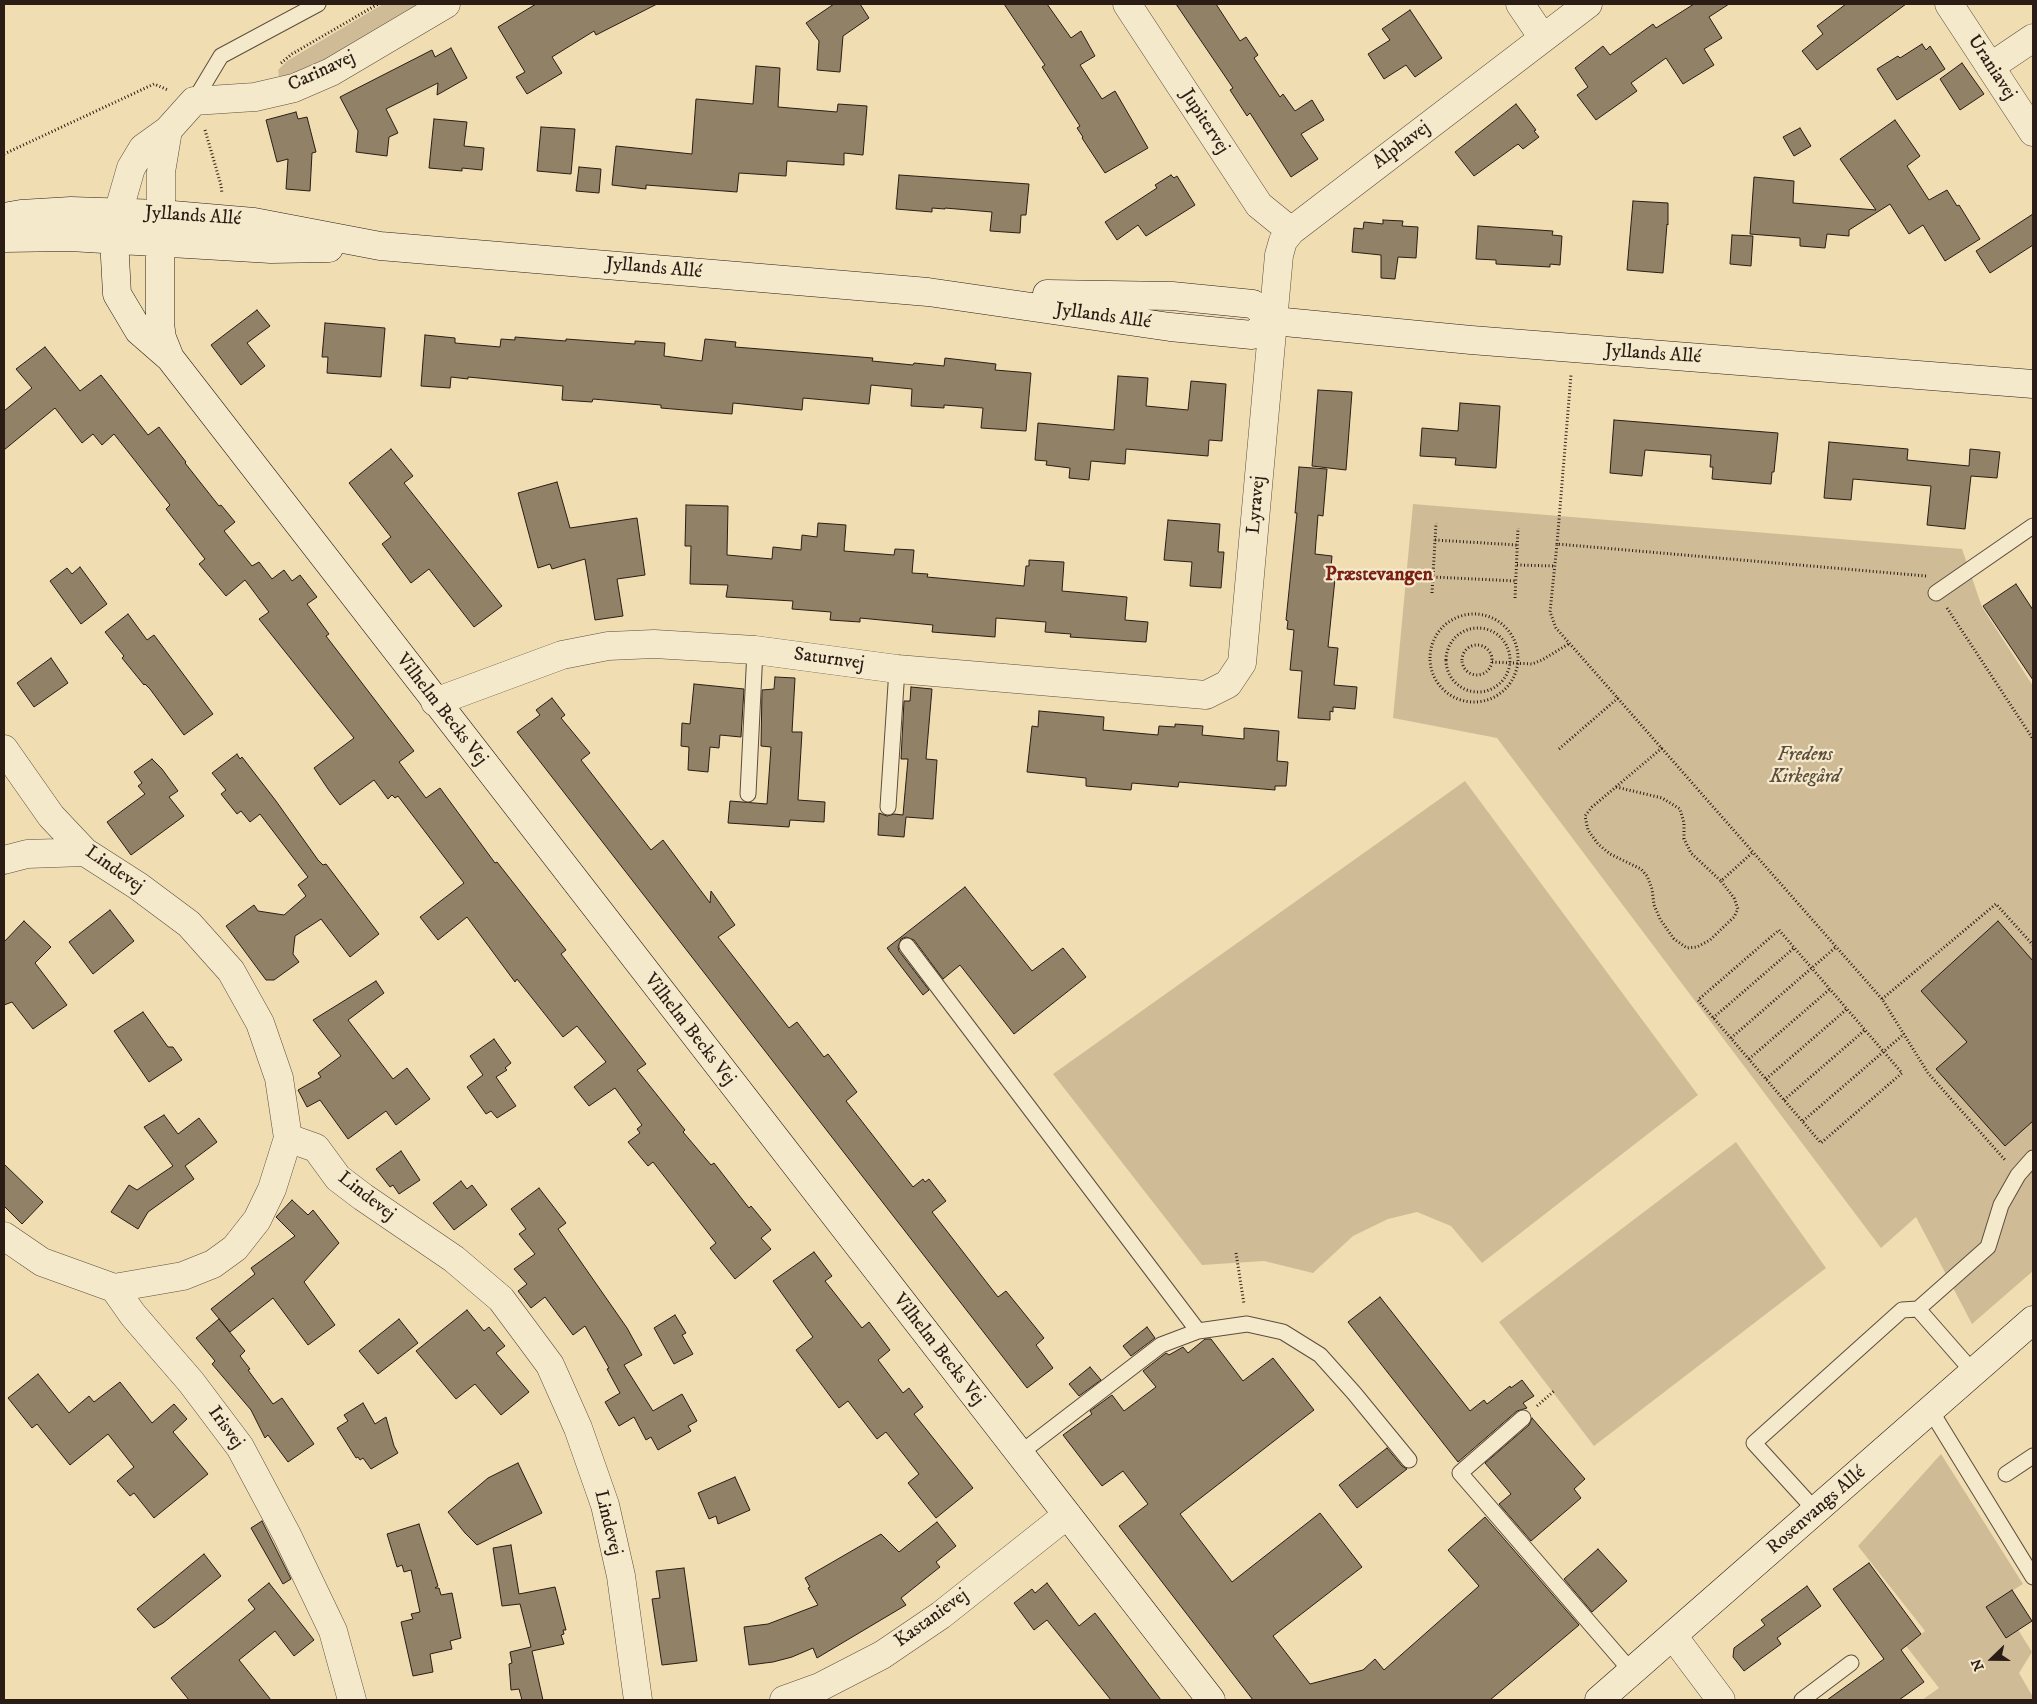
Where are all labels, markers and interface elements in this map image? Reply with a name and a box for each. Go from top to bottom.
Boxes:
street label: Uraniavej [1962,31,2020,105]
street label: Carinavej [285,47,359,97]
street label: Jupitervej [1175,85,1233,159]
street label: Alphavej [1369,117,1435,175]
street label: Jyllands Allé [144,202,242,232]
street label: Jyllands Allé [605,253,703,285]
street label: Jyllands Allé [1054,299,1152,335]
street label: Jyllands Allé [1604,340,1702,370]
street label: Lyravej [1243,475,1271,535]
district label: Præstevangen [1325,564,1433,588]
street label: Saturnvej [792,644,866,676]
street label: Vilhelm Becks Vej [390,650,492,770]
park label: Fredens Kirkegård [1770,745,1840,789]
street label: Lindevej [80,842,148,898]
street label: Vilhelm Becks Vej [638,970,740,1090]
street label: Lindevej [333,1168,399,1226]
street label: Vilhelm Becks Vej [887,1290,989,1410]
street label: Irisvej [202,1402,248,1454]
street label: Rosenvangs Allé [1763,1462,1871,1560]
street label: Lindevej [588,1488,626,1558]
street label: Kastanievej [891,1585,973,1653]
north arrow [1967,1634,2017,1684]
text: N [1968,1656,1989,1673]

